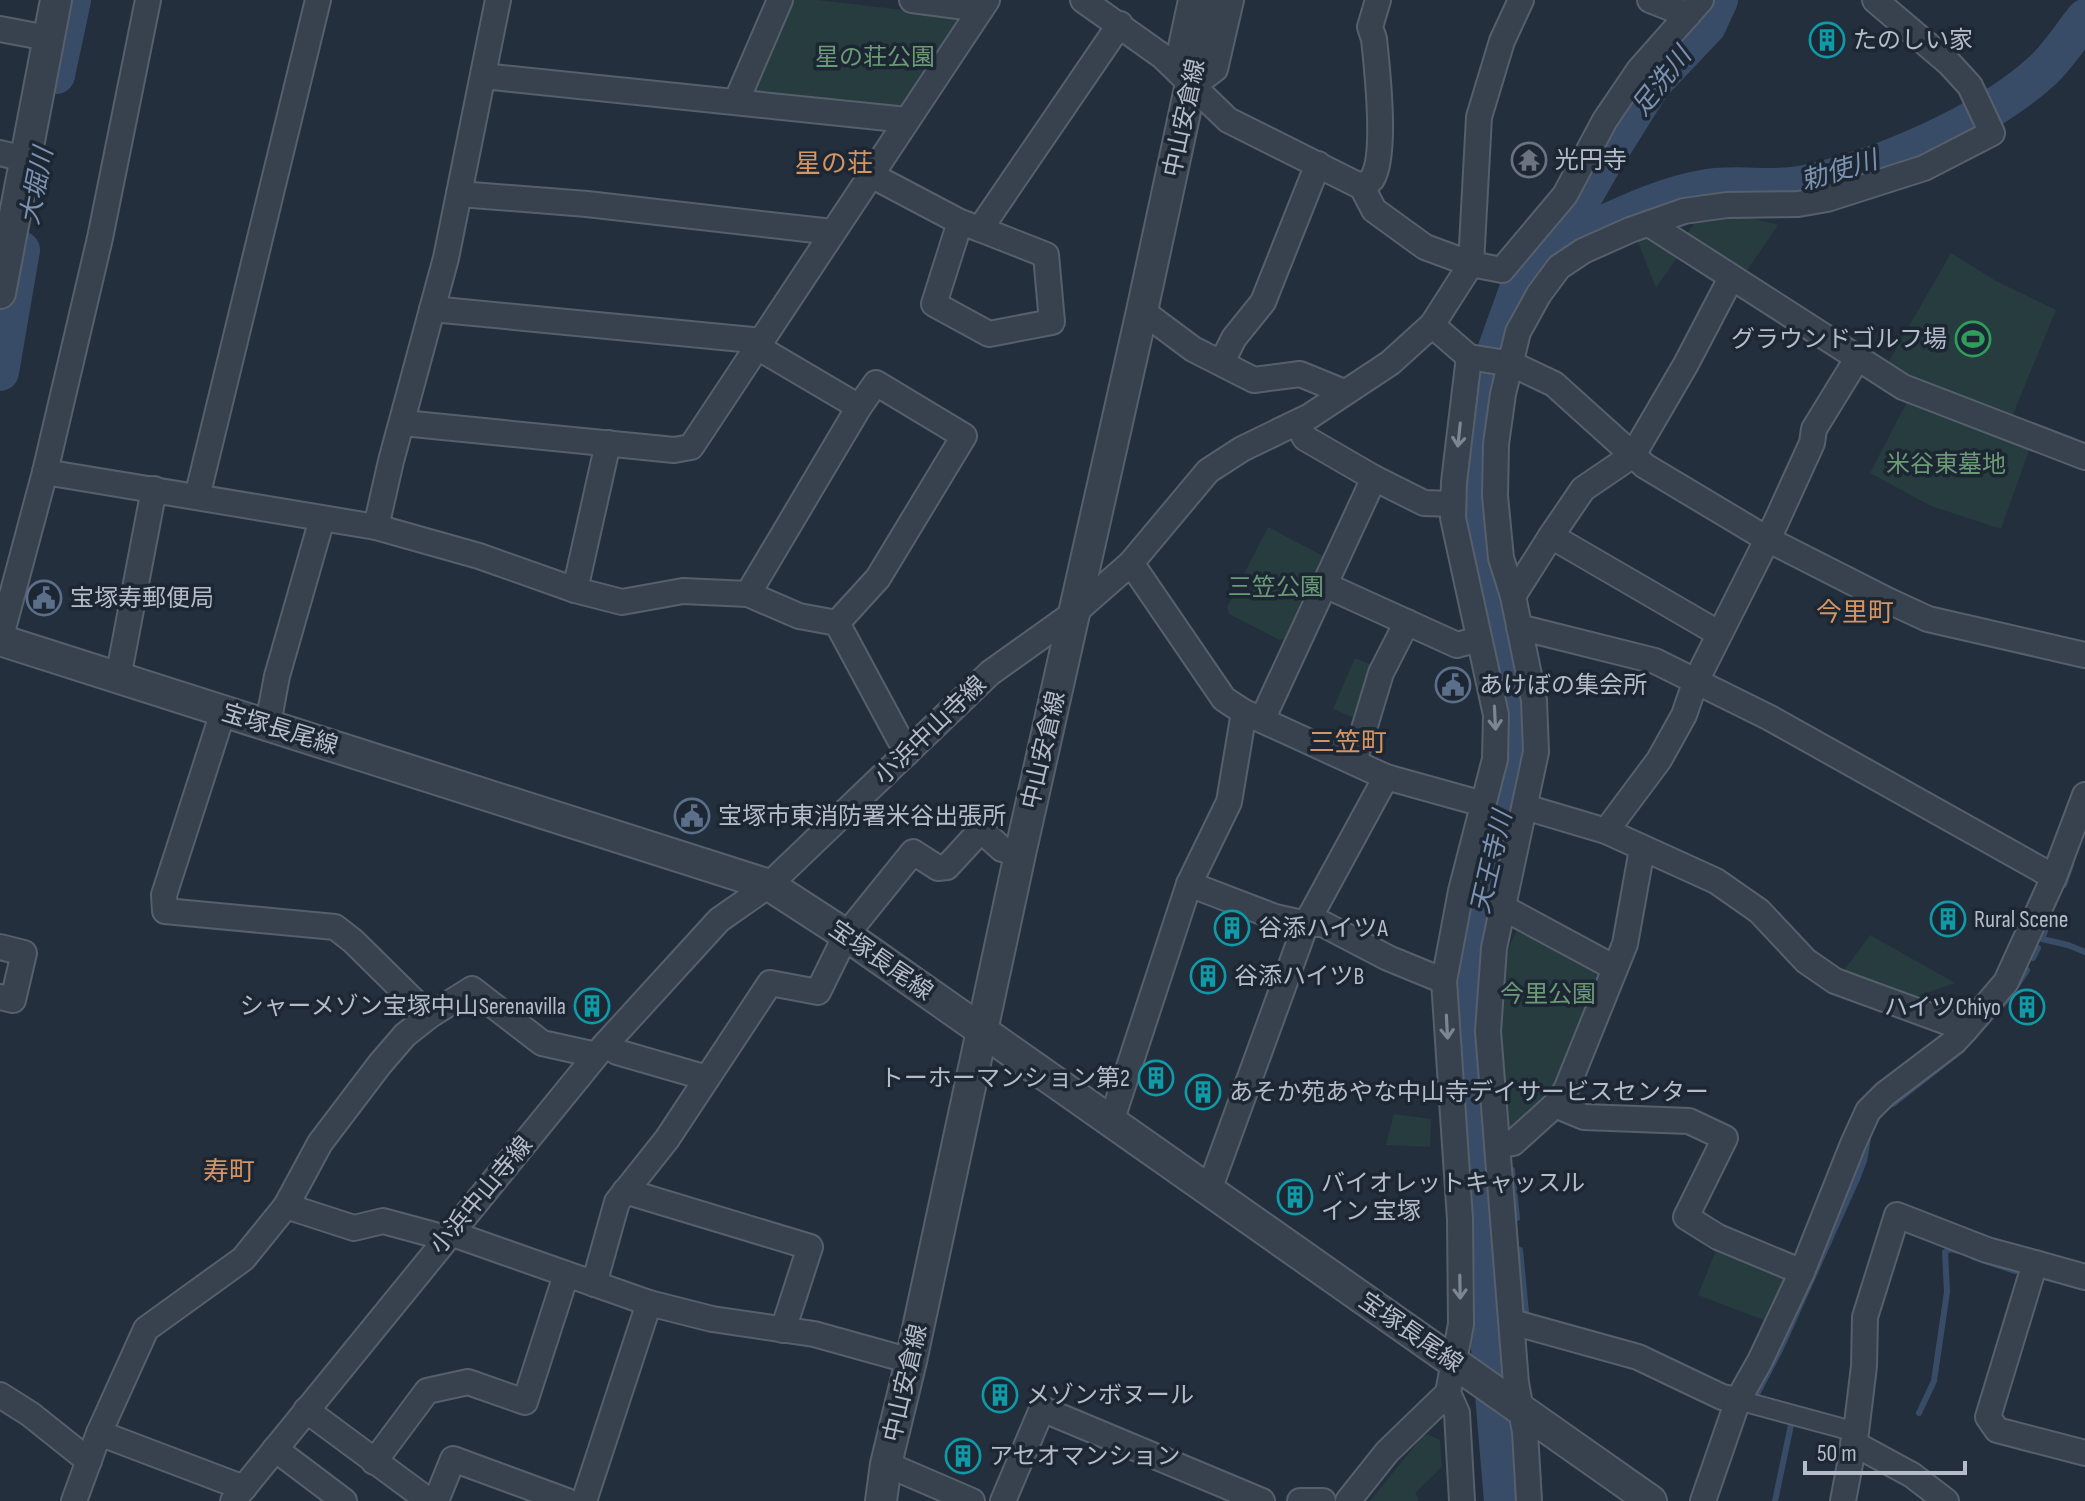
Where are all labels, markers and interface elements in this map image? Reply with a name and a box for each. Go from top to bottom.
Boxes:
building icon: たのしい家 [1808,21,1846,59]
place label: たのしい家 [1853,26,1973,55]
water label: 足洗川 [1626,39,1700,122]
park label: 星の荘公園 [815,43,935,72]
street label: 中山安倉線 [1158,56,1211,180]
temple icon: 光円寺 [1510,141,1548,179]
water label: 大堀川 [15,142,61,228]
water label: 勅使川 [1798,144,1884,198]
place label: 光円寺 [1555,146,1627,175]
district label: 星の荘 [795,149,873,180]
sports icon: グラウンドゴルフ場 [1954,320,1992,358]
place label: グラウンドゴルフ場 [1731,325,1947,354]
one-way arrow [1451,421,1466,448]
park label: 米谷東墓地 [1886,450,2006,479]
park label: 三笠公園 [1228,573,1324,602]
public building icon: 宝塚寿郵便局 [25,579,63,617]
place label: 宝塚寿郵便局 [70,584,214,613]
district label: 今里町 [1816,598,1894,629]
public building icon: あけぼの集会所 [1434,666,1472,704]
street label: 小浜中山寺線 [868,670,992,791]
place label: あけぼの集会所 [1479,671,1647,700]
street label: 中山安倉線 [1016,688,1071,812]
street label: 宝塚長尾線 [218,698,341,761]
one-way arrow [1488,704,1503,730]
district label: 三笠町 [1309,728,1387,759]
public building icon: 宝塚市東消防署米谷出張所 [673,797,711,835]
place label: 宝塚市東消防署米谷出張所 [718,802,1006,831]
water label: 天王寺川 [1466,805,1520,916]
building icon: Rural Scene [1929,900,1967,938]
place label: Rural Scene [1974,905,2069,934]
building icon: 谷添ハイツA [1213,909,1251,947]
street label: 宝塚長尾線 [823,914,938,1007]
place label: 谷添ハイツA [1258,914,1389,943]
building icon: 谷添ハイツB [1189,957,1227,995]
place label: 谷添ハイツB [1234,962,1364,991]
park label: 今里公園 [1500,980,1596,1009]
building icon: シャーメゾン宝塚中山Serenavilla [573,987,611,1025]
building icon: ハイツChiyo [2008,988,2046,1026]
place label: シャーメゾン宝塚中山Serenavilla [240,992,566,1021]
place label: ハイツChiyo [1884,993,2001,1022]
one-way arrow [1440,1014,1455,1040]
building icon: トーホーマンション第2 [1137,1059,1175,1097]
place label: トーホーマンション第2 [880,1064,1130,1093]
building icon: あそか苑あやな中山寺デイサービスセンター [1184,1073,1222,1111]
place label: あそか苑あやな中山寺デイサービスセンター [1229,1078,1709,1107]
street label: 小浜中山寺線 [424,1131,539,1260]
district label: 寿町 [203,1157,255,1188]
place label: バイオレットキャッスル イン 宝塚 [1321,1169,1585,1226]
building icon: バイオレットキャッスル イン 宝塚 [1276,1178,1314,1216]
one-way arrow [1453,1273,1468,1300]
street label: 宝塚長尾線 [1353,1286,1468,1379]
street label: 中山安倉線 [878,1321,933,1445]
building icon: メゾンボヌール [981,1376,1019,1414]
place label: メゾンボヌール [1026,1381,1194,1410]
scale bar [1805,1425,1965,1475]
building icon: アセオマンション [944,1437,982,1475]
text: 50 m [1817,1439,1857,1468]
place label: アセオマンション [989,1442,1181,1471]

